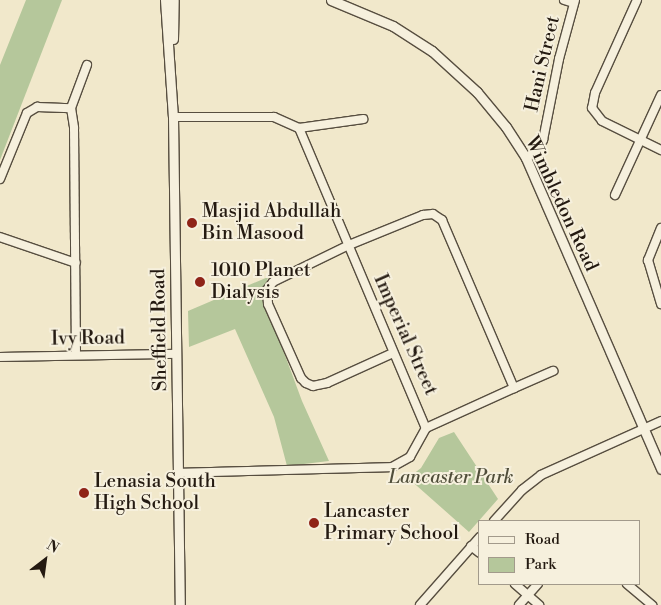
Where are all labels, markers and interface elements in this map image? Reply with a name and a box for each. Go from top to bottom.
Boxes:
street label: Hani Street [521,14,565,114]
street label: Wimbledon Road [520,133,602,275]
place label: Masjid Abdullah Bin Masood [202,201,341,245]
marker: Masjid Abdullah Bin Masood [186,217,198,229]
place label: 1010 Planet Dialysis [211,260,311,304]
street label: Sheffield Road [148,268,172,392]
street label: Imperial Street [368,271,442,399]
marker: 1010 Planet Dialysis [193,275,207,289]
street label: Ivy Road [51,327,125,351]
park label: Lancaster Park [388,467,514,489]
place label: Lenasia South High School [94,471,216,515]
marker: Lenasia South High School [78,487,90,499]
place label: Lancaster Primary School [324,501,459,545]
marker: Lancaster Primary School [308,517,320,529]
legend [478,520,641,585]
text: Road [525,530,560,549]
north arrow [20,535,70,585]
text: N [43,536,62,558]
text: Park [525,555,556,574]

